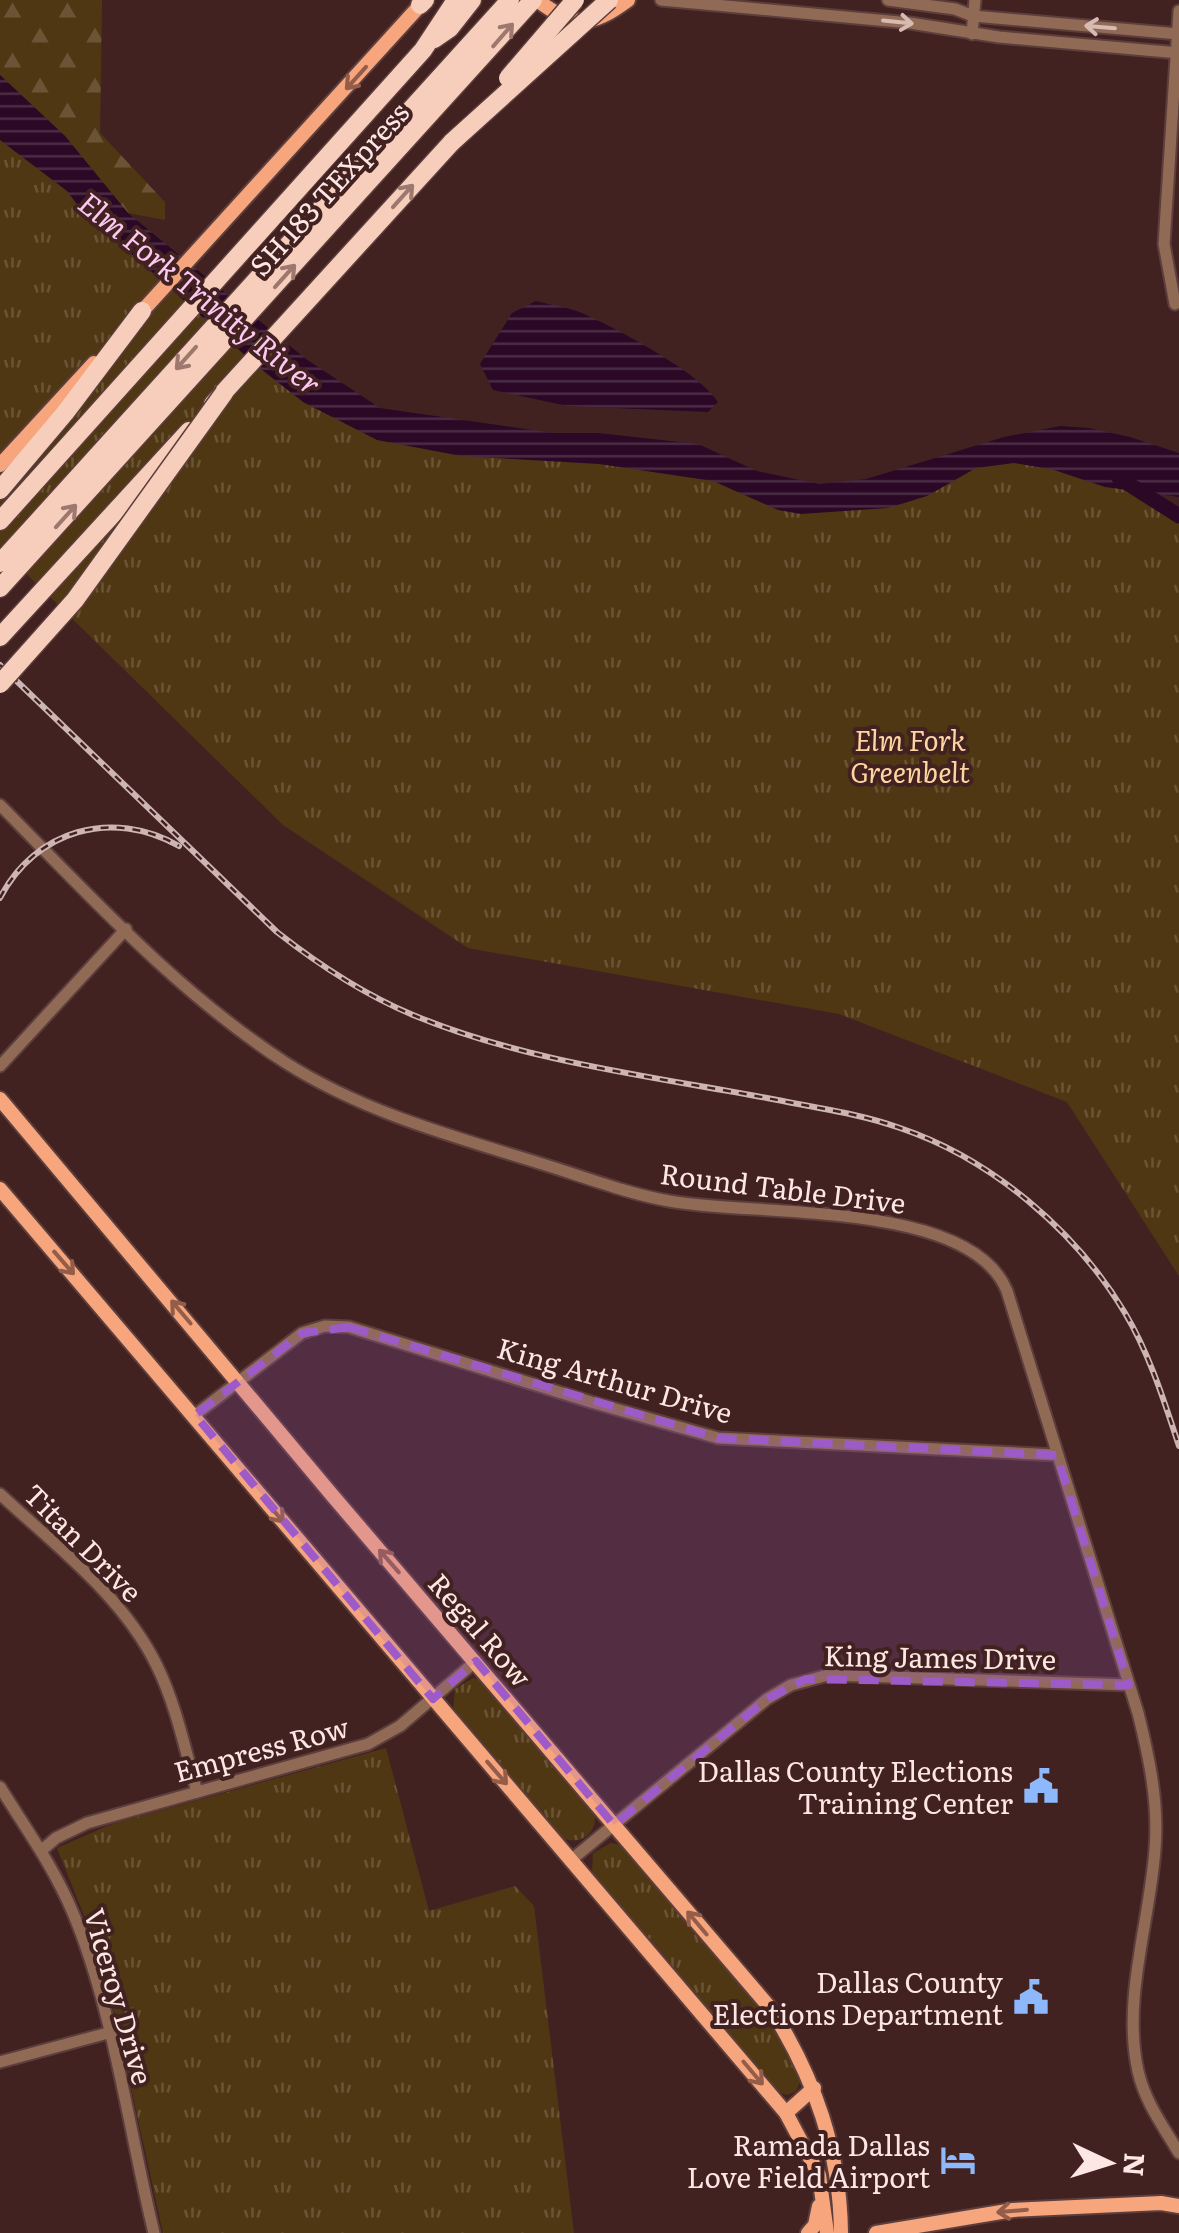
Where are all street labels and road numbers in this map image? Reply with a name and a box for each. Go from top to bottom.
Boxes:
street label: SH 183 TEXpress [238,92,418,284]
street label: Round Table Drive [658,1151,908,1223]
street label: King Arthur Drive [493,1325,737,1433]
street label: Titan Drive [15,1473,153,1611]
street label: Regal Row [420,1563,542,1695]
street label: King James Drive [823,1633,1057,1679]
street label: Empress Row [169,1705,353,1791]
street label: Viceroy Drive [75,1903,165,2089]

